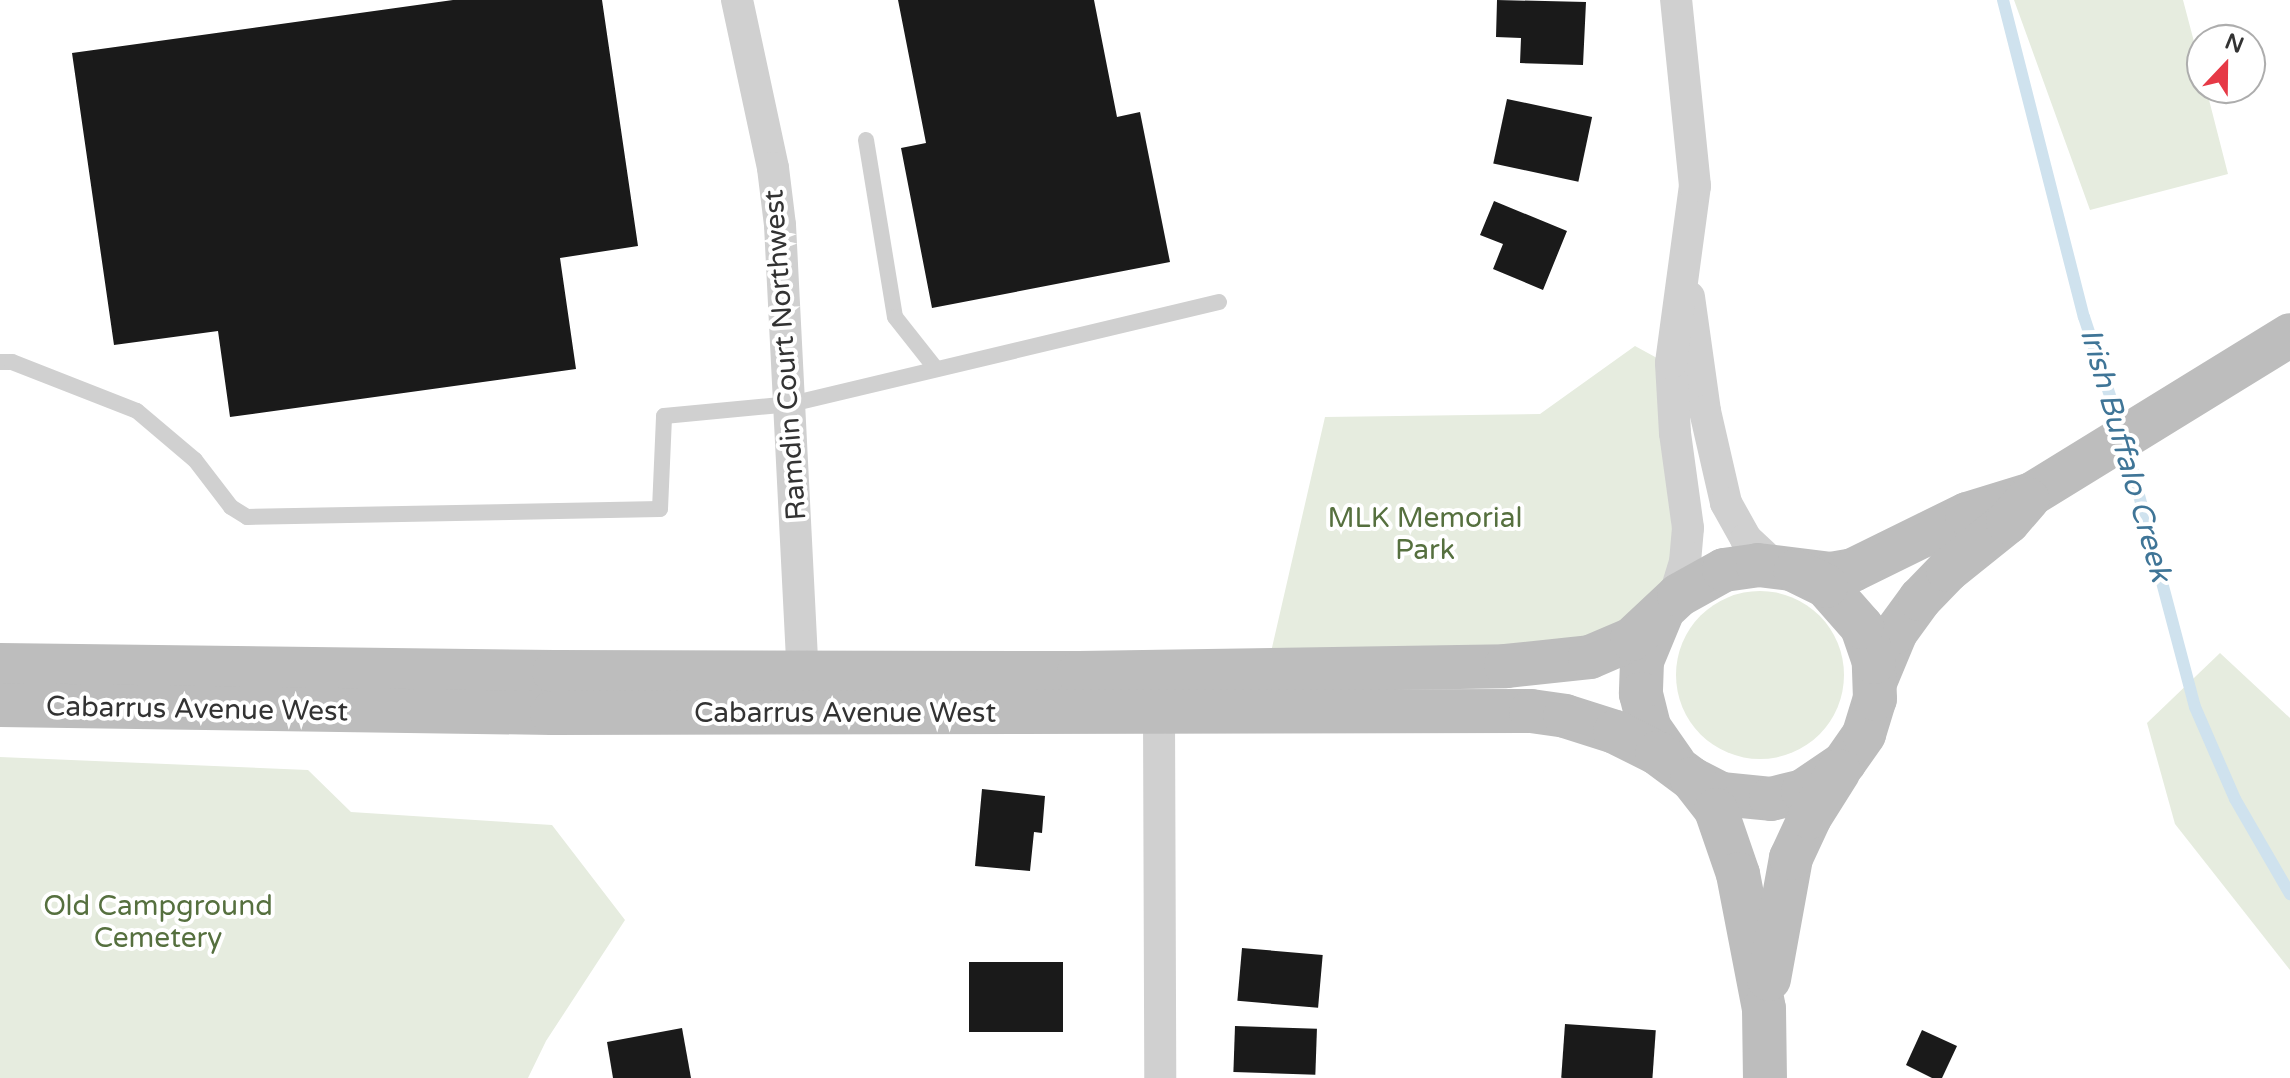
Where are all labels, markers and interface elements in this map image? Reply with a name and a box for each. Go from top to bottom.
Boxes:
north arrow [2186,24,2266,104]
text: N [2221,28,2247,59]
street label: Ramdin Court Northwest [757,189,813,521]
water label: Irish Buffalo Creek [2072,324,2178,586]
park label: MLK Memorial Park [1328,501,1522,567]
street label: Cabarrus Avenue West [46,690,348,728]
street label: Cabarrus Avenue West [694,696,996,730]
park label: Old Campground Cemetery [43,889,273,955]

